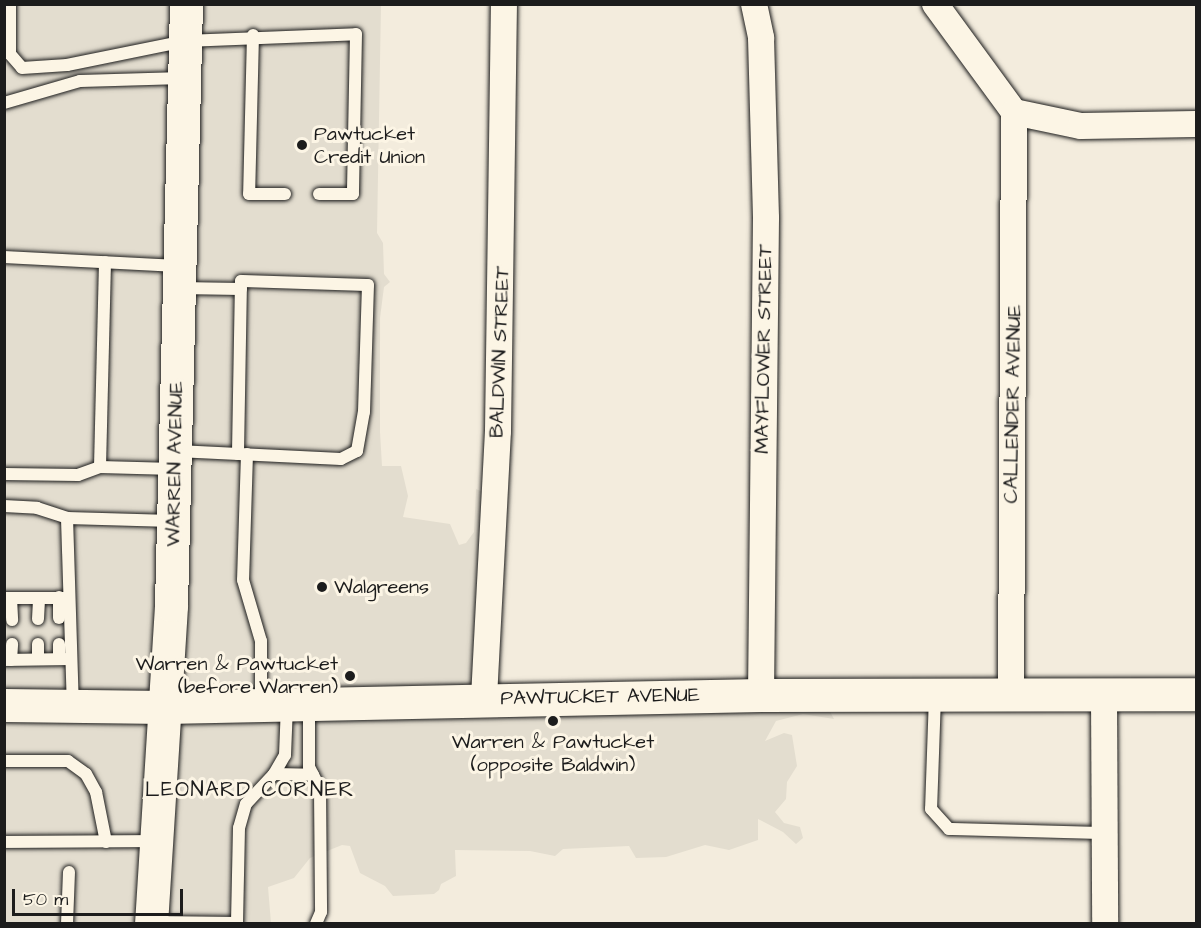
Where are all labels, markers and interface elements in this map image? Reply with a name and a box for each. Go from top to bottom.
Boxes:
place label: Pawtucket Credit Union [314,122,425,169]
marker: Pawtucket Credit Union [295,138,309,152]
street label: MAYFLOWER STREET [750,244,778,454]
street label: BALDWIN STREET [485,266,515,438]
street label: CALLENDER AVENUE [999,304,1027,504]
street label: WARREN AVENUE [162,381,188,547]
place label: Walgreens [334,575,429,599]
marker: Walgreens [315,580,329,594]
place label: Warren & Pawtucket (before Warren) [136,652,338,699]
marker: Warren & Pawtucket (before Warren) [343,669,357,683]
street label: PAWTUCKET AVENUE [500,683,700,711]
marker: Warren & Pawtucket (opposite Baldwin) [546,714,560,728]
place label: Warren & Pawtucket (opposite Baldwin) [452,730,654,777]
district label: LEONARD CORNER [145,777,355,803]
scale bar [15,877,186,915]
text: 50 m [23,887,68,912]

